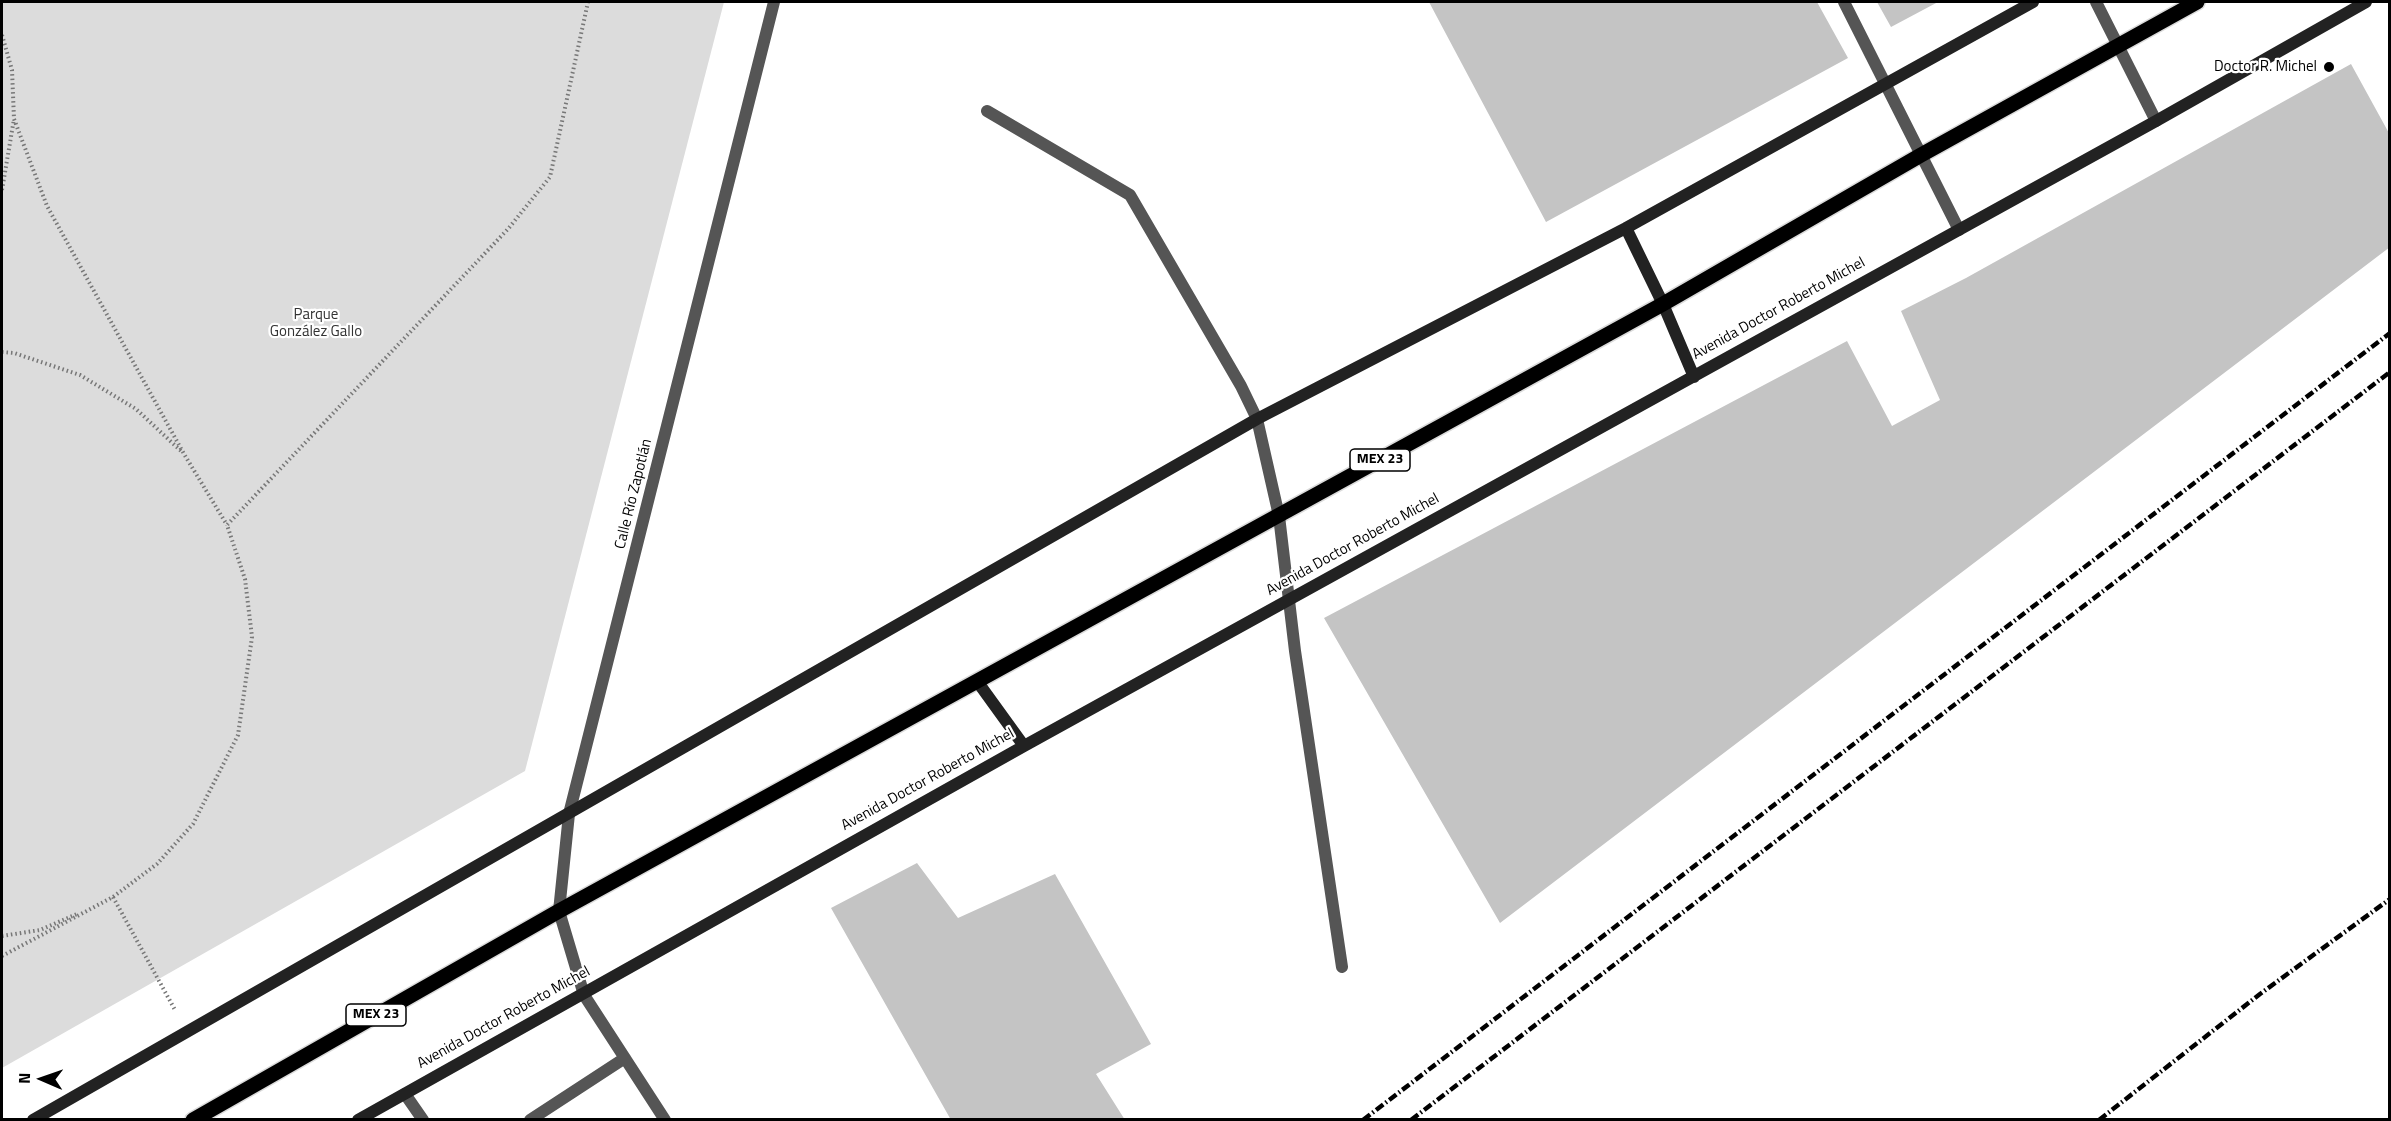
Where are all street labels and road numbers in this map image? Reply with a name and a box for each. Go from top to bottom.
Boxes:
street label: Avenida Doctor Roberto Michel [1689,254,1869,364]
street label: Calle Río Zapotlán [612,437,656,551]
road number: MEX 23 [1350,449,1410,471]
street label: Avenida Doctor Roberto Michel [1263,490,1443,600]
street label: Avenida Doctor Roberto Michel [838,725,1018,835]
street label: Avenida Doctor Roberto Michel [414,963,594,1073]
road number: MEX 23 [346,1004,406,1026]

